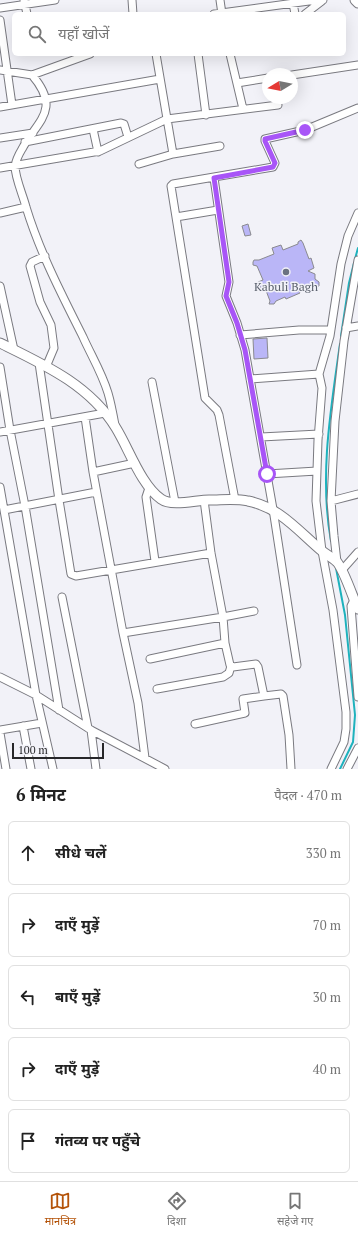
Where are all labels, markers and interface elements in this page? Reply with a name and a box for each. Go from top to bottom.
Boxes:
search box [12,12,346,56]
icon: search [26,23,48,45]
text: यहाँ खोजें [58,23,109,43]
north arrow [262,68,298,104]
route end [296,121,314,139]
marker: Kabuli Bagh [281,267,291,277]
place label: Kabuli Bagh [254,279,318,294]
route start [258,465,276,483]
scale bar [12,741,104,760]
text: 100 m [18,743,48,757]
text: 6 मिनट [16,783,66,806]
text: पैदल · 470 m [274,786,342,804]
icon: ahead [17,842,39,864]
text: सीधे चलें [55,842,106,862]
text: 330 m [306,844,341,862]
icon: right [17,914,39,936]
text: दाएँ मुड़ें [55,914,99,934]
text: 70 m [313,916,341,934]
icon: left [17,986,39,1008]
text: बाएँ मुड़ें [55,986,100,1006]
text: 30 m [313,988,341,1006]
icon: right [17,1058,39,1080]
text: दाएँ मुड़ें [55,1058,99,1078]
text: 40 m [313,1060,341,1078]
icon: arrive [17,1130,39,1152]
text: गंतव्य पर पहुँचे [55,1130,140,1150]
tab: मानचित्र [45,1190,76,1229]
tab: दिशा [166,1190,188,1229]
tab: सहेजे गए [277,1190,313,1229]

